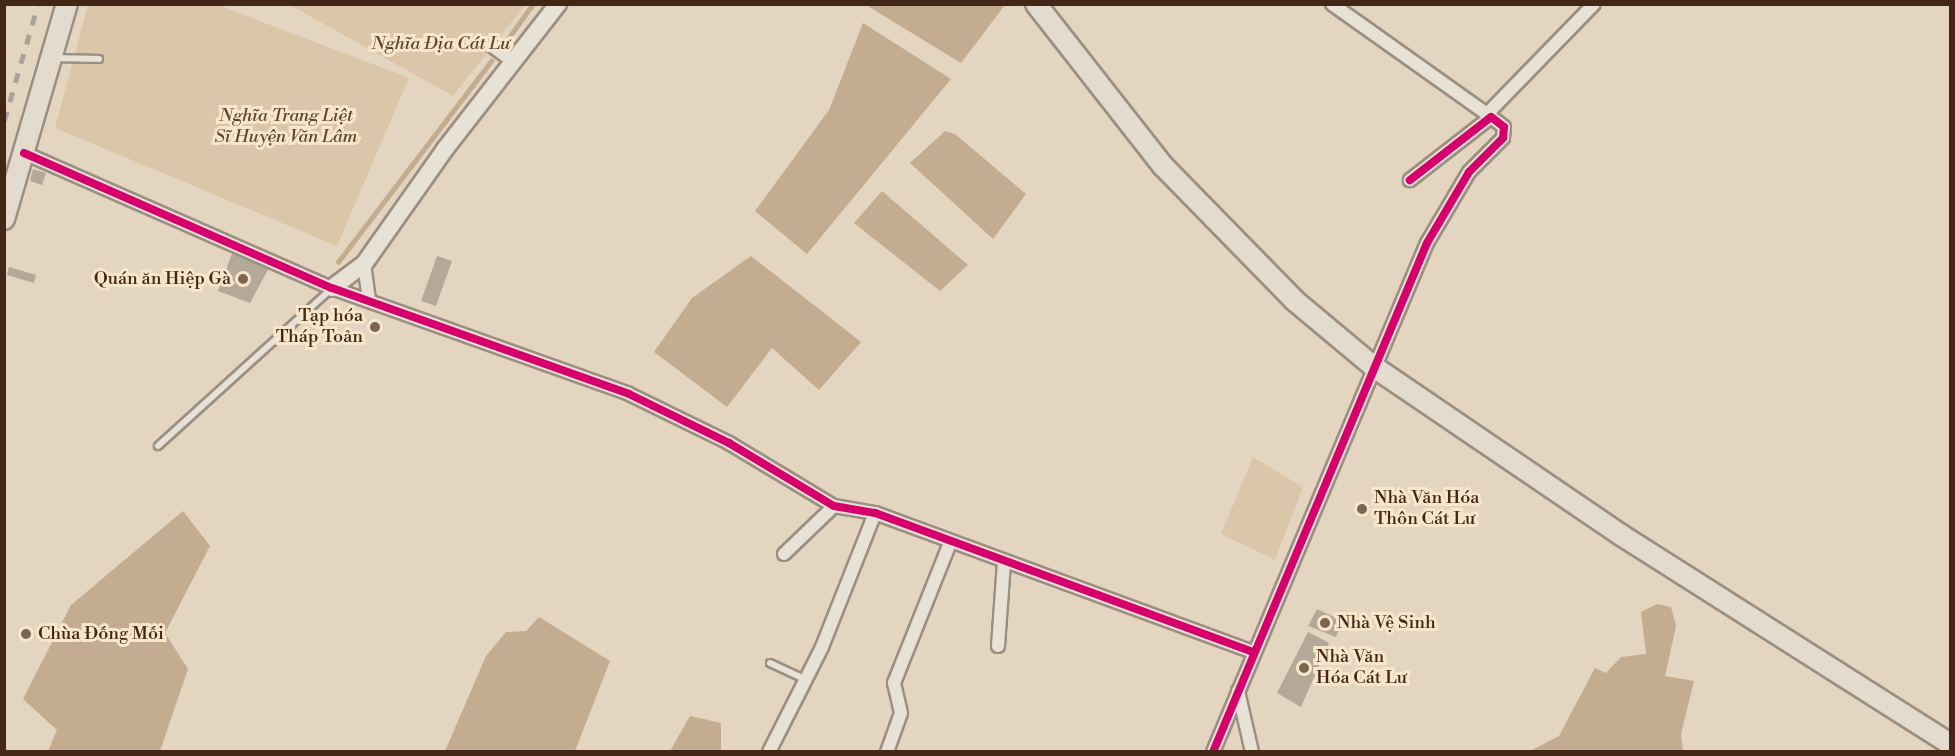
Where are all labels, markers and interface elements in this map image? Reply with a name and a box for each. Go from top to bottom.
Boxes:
park label: Nghĩa Địa Cát Lư [372,33,510,55]
park label: Nghĩa Trang Liệt Sĩ Huyện Văn Lâm [215,106,357,148]
place label: Quán ăn Hiệp Gà [94,268,231,290]
marker: Quán ăn Hiệp Gà [236,272,250,286]
place label: Tạp hóa Tháp Toản [276,306,363,348]
marker: Tạp hóa Tháp Toản [368,320,382,334]
place label: Nhà Văn Hóa Thôn Cát Lư [1374,488,1479,530]
marker: Nhà Văn Hóa Thôn Cát Lư [1355,502,1369,516]
place label: Nhà Vệ Sinh [1337,612,1436,634]
marker: Nhà Vệ Sinh [1318,616,1332,630]
place label: Chùa Đống Mối [38,623,164,645]
marker: Chùa Đống Mối [19,627,33,641]
place label: Nhà Văn Hóa Cát Lư [1316,647,1407,690]
marker: Nhà Văn Hóa Cát Lư [1297,661,1311,675]

